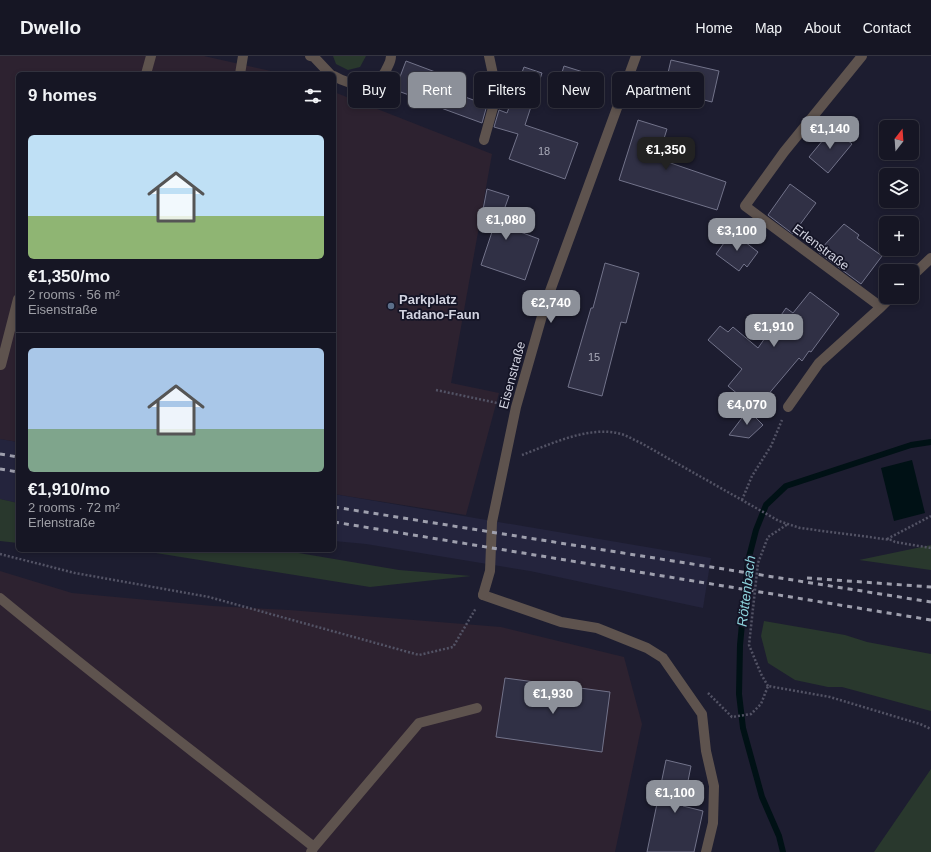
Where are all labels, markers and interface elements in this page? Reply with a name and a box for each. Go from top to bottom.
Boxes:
text: Dwello [20,17,81,38]
text: Home [696,20,733,36]
text: Map [755,20,782,36]
text: About [804,20,841,36]
text: Contact [863,20,911,36]
chip: Buy [348,72,400,108]
chip: Rent [408,72,466,108]
chip: Filters [474,72,540,108]
chip: New [548,72,604,108]
chip: Apartment [612,72,704,108]
icon: filters [302,85,324,107]
text: 9 homes [28,86,97,105]
pin: €1,140 [797,116,863,150]
north arrow [879,120,919,160]
map controls [879,120,919,304]
text: €1,140 [810,121,850,136]
pin: €1,350 [633,137,699,171]
text: €1,350 [646,142,686,157]
house number: 18 [538,145,550,157]
icon: home [140,161,212,233]
button: layers [879,168,919,208]
pin: €1,080 [473,207,539,241]
text: €1,080 [486,212,526,227]
button: + [879,216,919,256]
pin: €3,100 [704,218,770,252]
street label: Erlenstraße [790,221,852,273]
text: €3,100 [717,223,757,238]
button: − [879,264,919,304]
text: €1,350/mo [28,267,110,286]
text: 2 rooms · 56 m² [28,287,120,302]
pin: €2,740 [518,290,584,324]
place label: Parkplatz Tadano-Faun [399,292,480,322]
text: €2,740 [531,295,571,310]
marker: Parkplatz Tadano-Faun [386,301,396,311]
text: Eisenstraße [28,302,97,317]
pin: €1,910 [741,314,807,348]
text: €1,910 [754,319,794,334]
street label: Eisenstraße [496,340,528,410]
house number: 15 [588,351,600,363]
icon: home [140,374,212,446]
pin: €4,070 [714,392,780,426]
text: €4,070 [727,397,767,412]
text: €1,910/mo [28,480,110,499]
text: 2 rooms · 72 m² [28,500,120,515]
text: Erlenstraße [28,515,95,530]
water label: Röttenbach [734,554,758,628]
pin: €1,930 [520,681,586,715]
text: €1,930 [533,686,573,701]
pin: €1,100 [642,780,708,814]
text: €1,100 [655,785,695,800]

